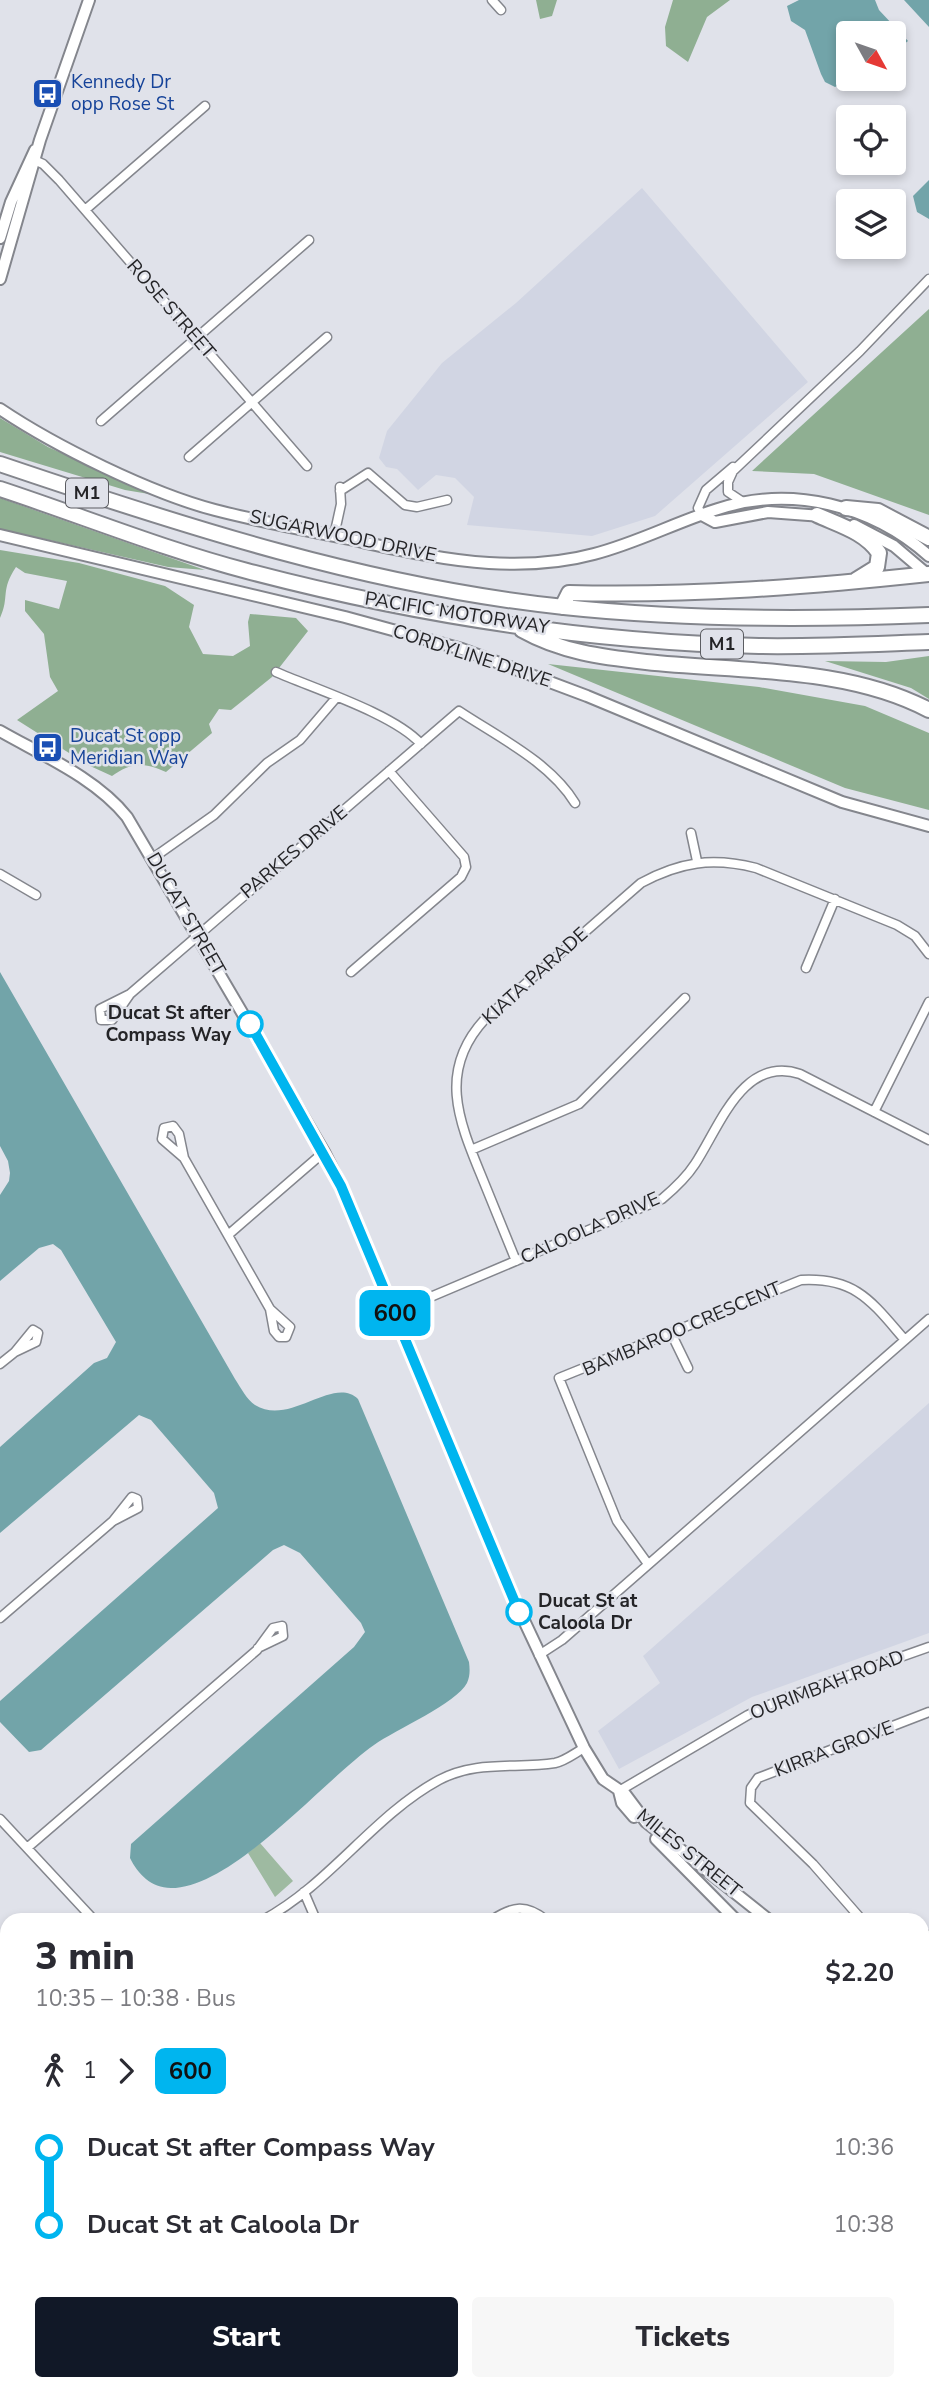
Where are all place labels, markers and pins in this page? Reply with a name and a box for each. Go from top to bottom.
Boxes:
place label: Kennedy Dr opp Rose St [71,69,174,117]
bus stop icon: Kennedy Dr opp Rose St [31,76,65,110]
place label: Ducat St opp Meridian Way [70,723,189,771]
bus stop icon: Ducat St opp Meridian Way [30,730,64,764]
place label: Ducat St after Compass Way [105,1000,232,1048]
marker: Ducat St after Compass Way [237,1011,263,1037]
place label: Ducat St at Caloola Dr [538,1588,638,1636]
marker: Ducat St at Caloola Dr [506,1599,532,1625]

